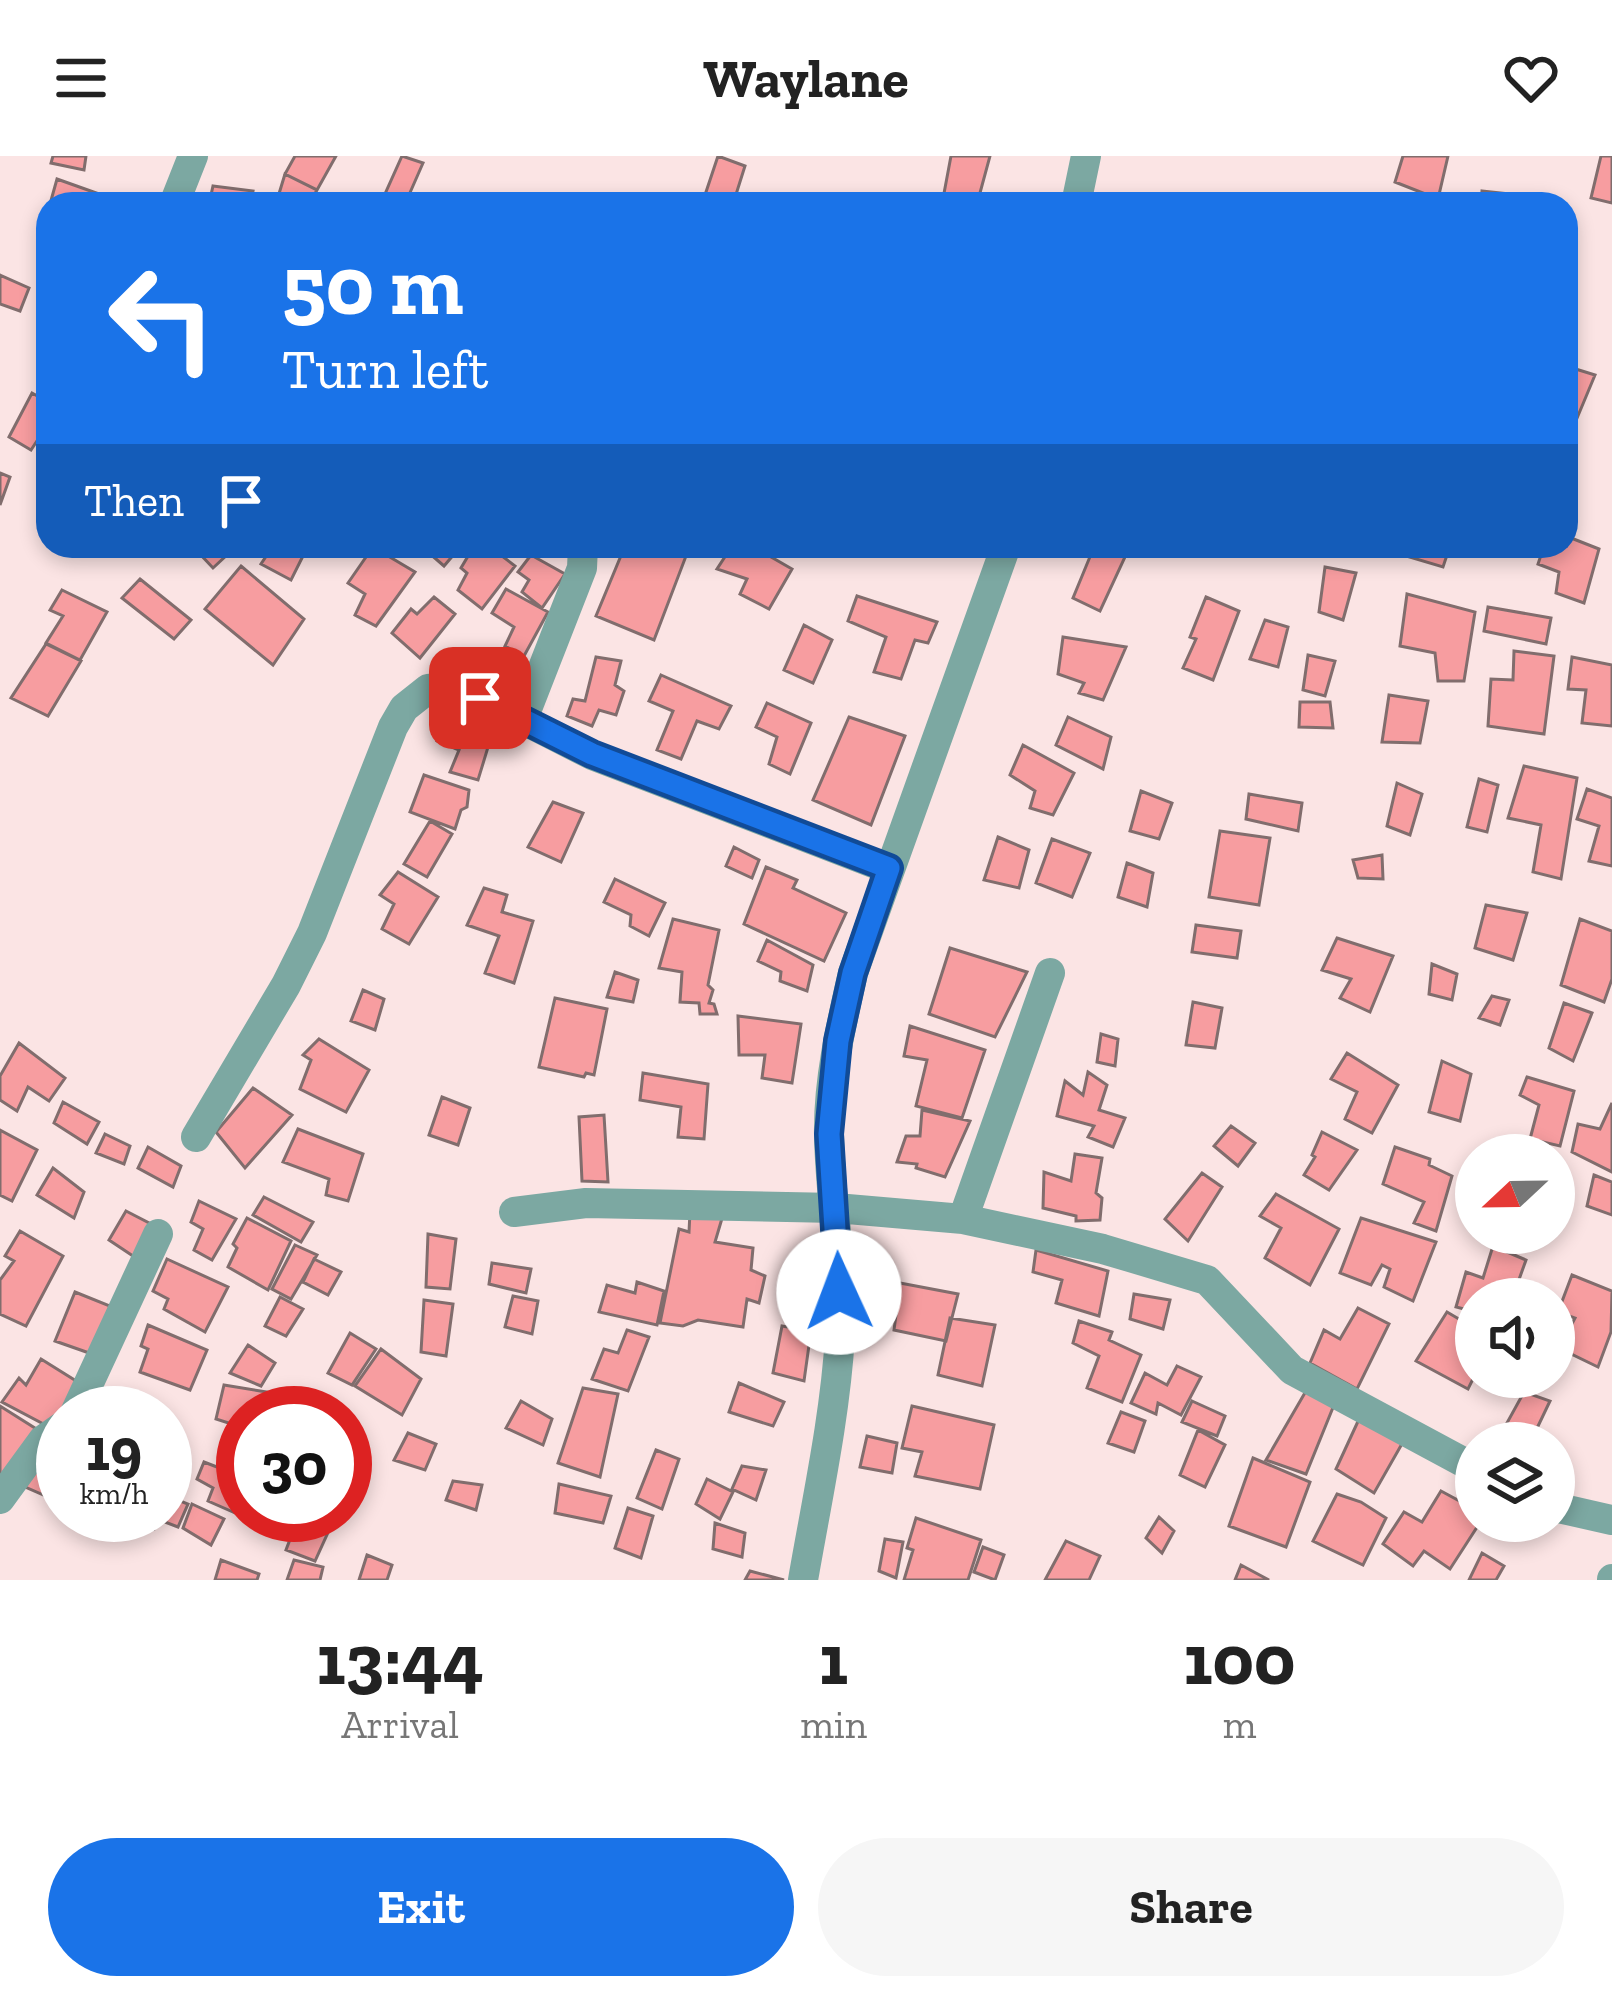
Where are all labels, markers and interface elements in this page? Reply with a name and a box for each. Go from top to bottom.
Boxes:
icon: menu [48,45,114,111]
icon: heart [1498,45,1564,111]
text: Waylane [703,46,909,111]
text: 50 m [282,235,464,336]
icon: left [84,240,240,396]
text: Turn left [282,337,489,402]
icon: arrive [208,468,274,534]
text: Then [84,474,184,528]
pin [429,647,531,749]
icon: arrive [447,665,513,731]
north arrow [1455,1134,1575,1254]
map controls [1455,1134,1575,1542]
position arrow [776,1229,902,1355]
button: sound [1455,1278,1575,1398]
speed limit sign: 30 [216,1386,372,1542]
text: 19 [86,1413,142,1485]
button: layers [1455,1422,1575,1542]
text: km/h [80,1476,148,1512]
text: 13:44 [316,1616,484,1702]
text: 1 [819,1616,848,1702]
text: 100 [1184,1616,1296,1702]
text: Arrival [341,1701,459,1748]
text: min [800,1701,867,1748]
text: m [1223,1701,1256,1748]
button: Exit [48,1838,794,1976]
button: Share [818,1838,1564,1976]

